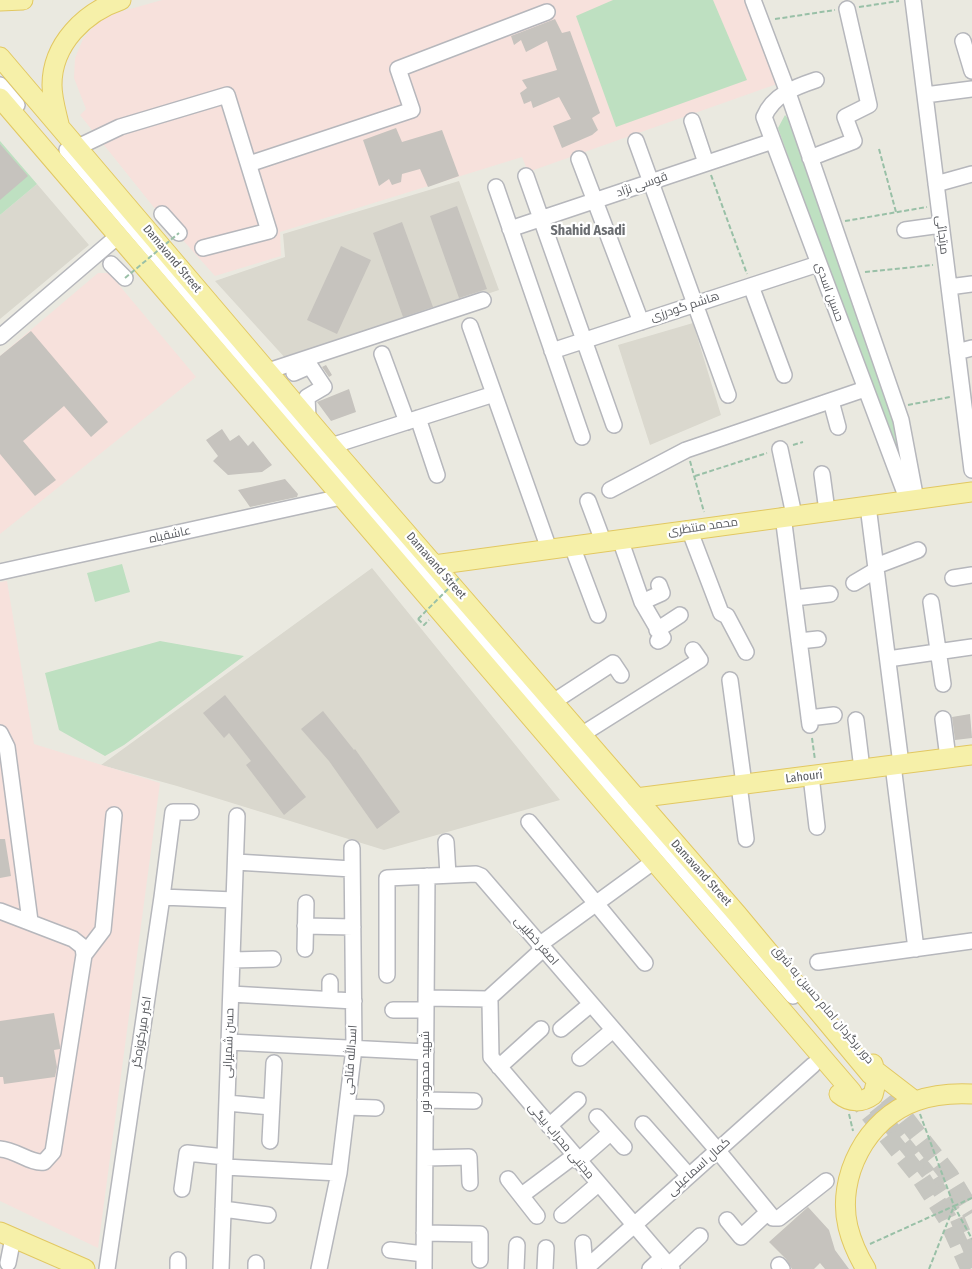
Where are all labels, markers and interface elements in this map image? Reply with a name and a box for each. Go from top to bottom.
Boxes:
street label: قوسی نژاد [614,169,670,201]
street label: مرتجائی [932,215,952,255]
street label: Damavand Street [140,222,204,296]
district label: Shahid Asadi [551,223,625,239]
street label: حسین اسدی [812,260,846,324]
street label: هاشم گودرزی [649,289,721,325]
street label: محمد منتظری [667,515,739,539]
street label: عاشقباه [148,524,192,546]
street label: Damavand Street [403,530,469,602]
street label: Lahouri [785,768,823,786]
street label: Damavand Street [668,837,734,909]
street label: اصغر خطیبی [511,913,561,969]
street label: دور برگردان امام حسین به شرق [769,943,877,1067]
street label: اکبر میرکوزه‌گر [129,995,155,1069]
street label: حسن شمیرانی [221,1008,237,1078]
street label: اسدالله فتاحی [341,1025,361,1095]
street label: شهید محمود نور [419,1031,433,1113]
street label: مجتبی محراب بیگی [525,1100,597,1182]
street label: کمال اسماعیلی [665,1135,733,1199]

